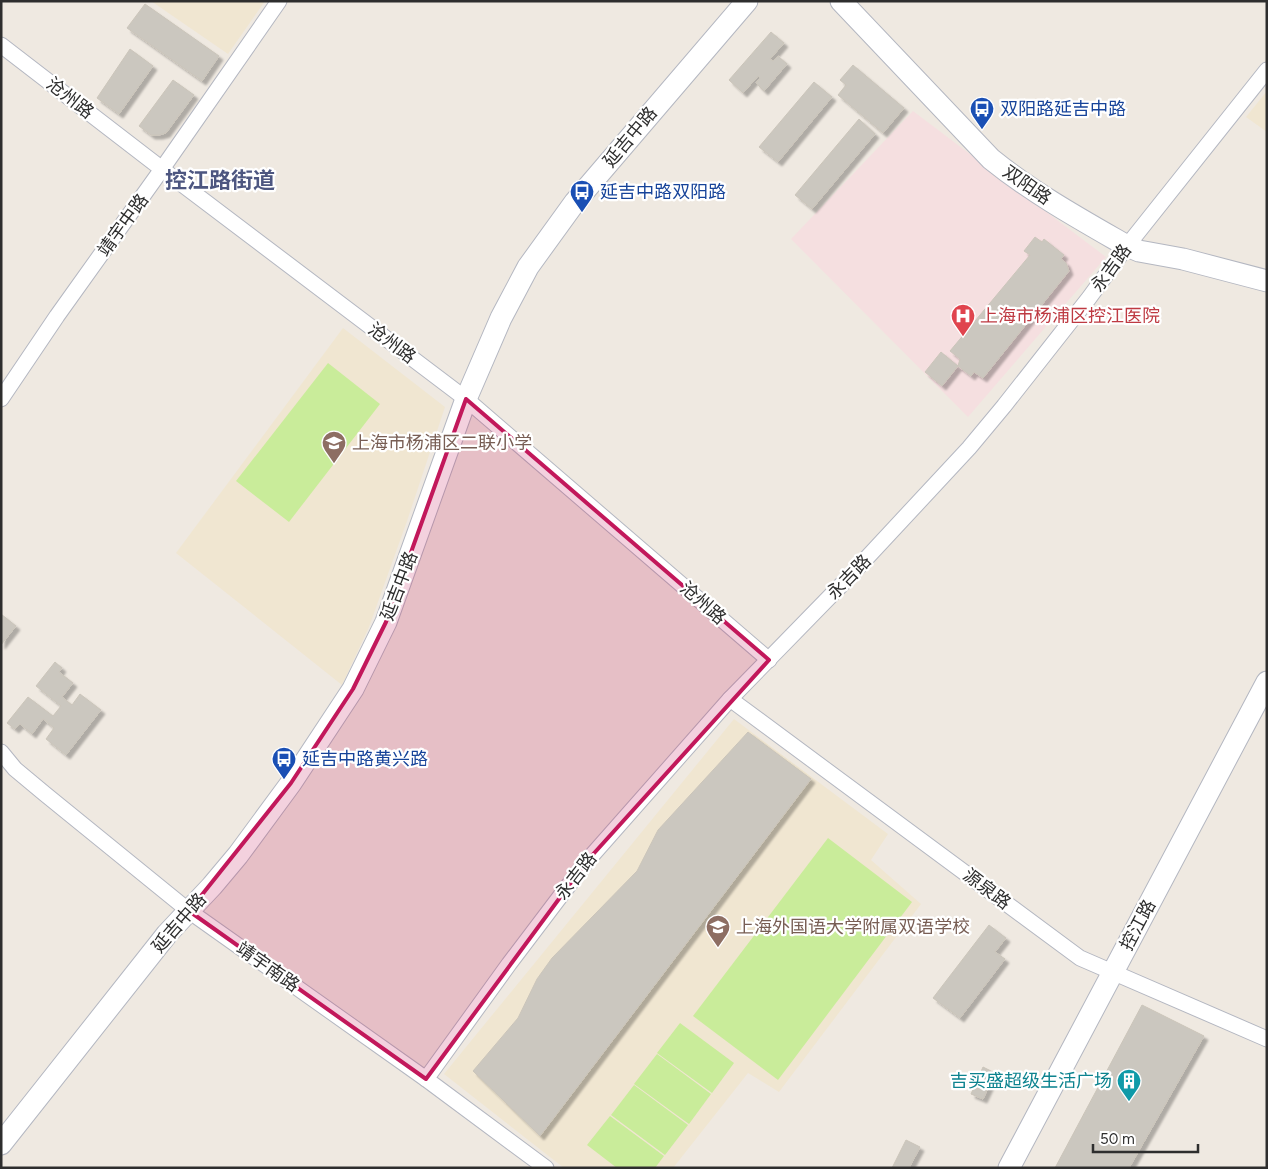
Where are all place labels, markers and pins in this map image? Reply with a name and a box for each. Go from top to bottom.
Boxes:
bus stop icon: 双阳路延吉中路 [969,96,995,130]
place label: 双阳路延吉中路 [1000,98,1126,120]
bus stop icon: 延吉中路双阳路 [569,179,595,213]
place label: 延吉中路双阳路 [600,181,726,203]
hospital icon: 上海市杨浦区控江医院 [950,303,976,337]
place label: 上海市杨浦区控江医院 [980,305,1160,327]
school or university icon: 上海市杨浦区二联小学 [321,430,347,464]
place label: 上海市杨浦区二联小学 [352,432,532,454]
bus stop icon: 延吉中路黄兴路 [271,746,297,780]
place label: 延吉中路黄兴路 [302,748,428,770]
school or university icon: 上海外国语大学附属双语学校 [705,914,731,948]
place label: 上海外国语大学附属双语学校 [736,916,970,938]
building icon: 吉买盛超级生活广场 [1116,1068,1142,1102]
place label: 吉买盛超级生活广场 [950,1070,1112,1092]

